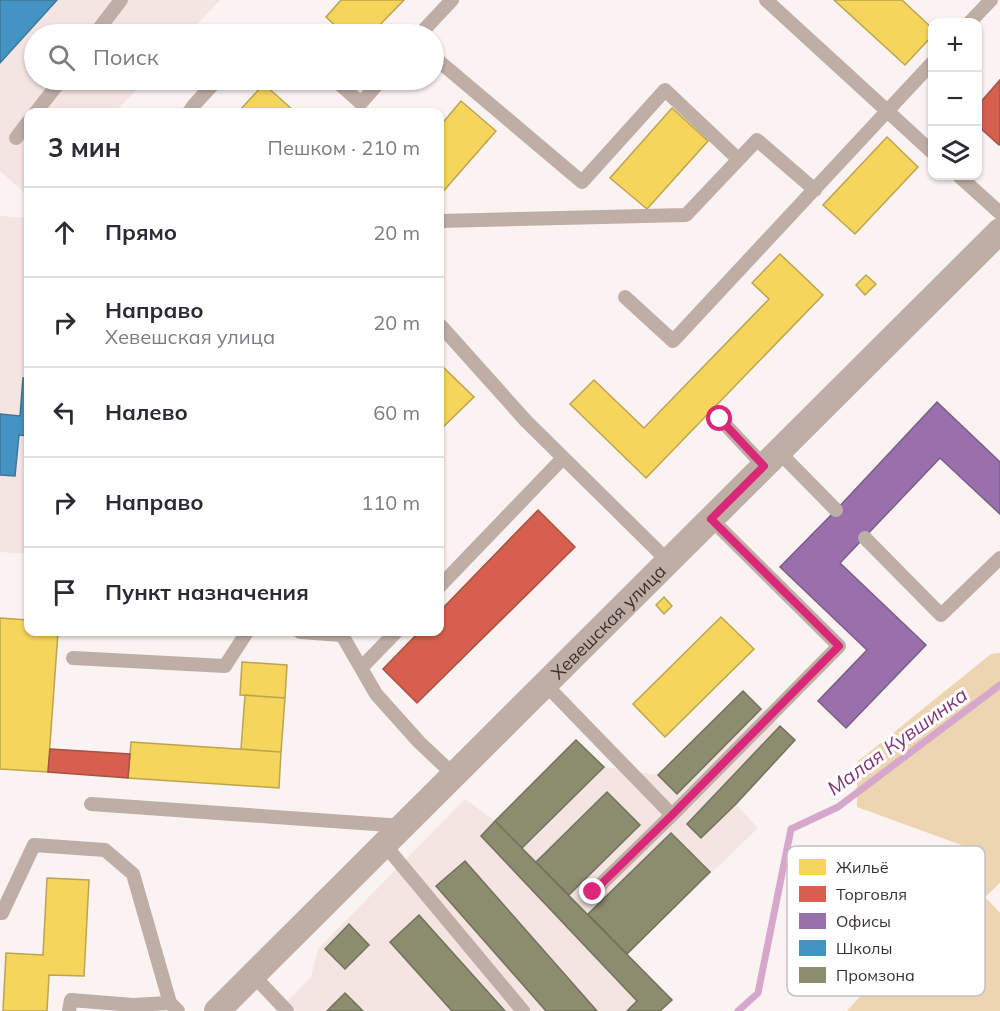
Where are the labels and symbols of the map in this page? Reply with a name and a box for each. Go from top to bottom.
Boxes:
route start [706,405,732,431]
street label: Хевешская улица [546,559,670,684]
water label: Малая Кувшинка [822,682,972,800]
legend [787,846,985,996]
text: Жильё [836,857,889,877]
route end [579,878,605,904]
text: Торговля [836,884,907,904]
text: Офисы [836,911,891,931]
text: Школы [836,938,892,958]
text: Промзона [836,965,915,985]

